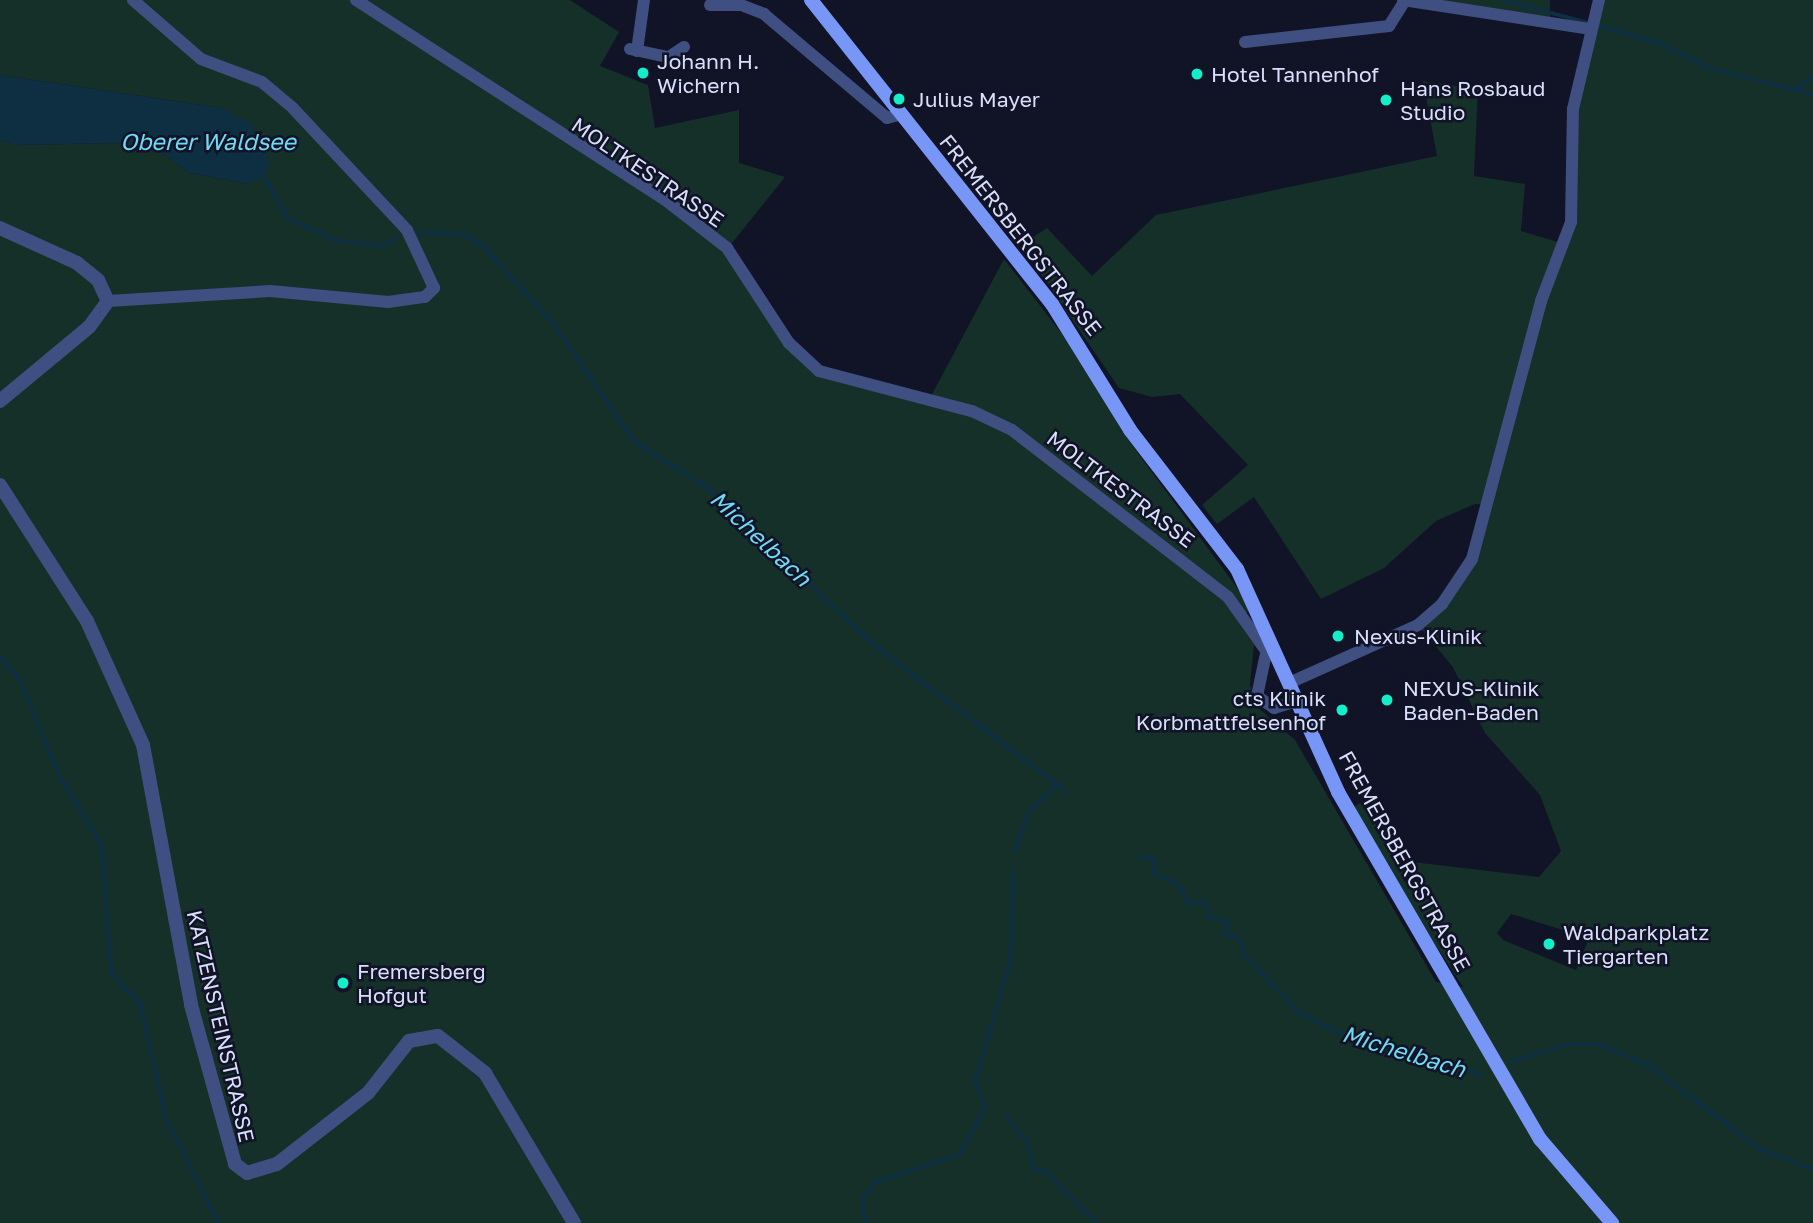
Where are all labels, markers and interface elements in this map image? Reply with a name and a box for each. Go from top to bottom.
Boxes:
place label: Johann H. Wichern [657,48,759,98]
place label: Hotel Tannenhof [1211,61,1379,87]
marker: Johann H. Wichern [635,65,651,81]
marker: Hotel Tannenhof [1189,66,1205,82]
place label: Hans Rosbaud Studio [1400,75,1545,125]
place label: Julius Mayer [913,86,1040,112]
marker: Julius Mayer [891,91,907,107]
marker: Hans Rosbaud Studio [1378,92,1394,108]
street label: MOLTKESTRASSE [567,112,729,232]
water label: Oberer Waldsee [120,127,296,155]
street label: FREMERSBERGSTRASSE [935,129,1107,341]
street label: MOLTKESTRASSE [1042,425,1200,553]
water label: Michelbach [705,485,817,591]
place label: Nexus-Klinik [1354,623,1482,649]
marker: Nexus-Klinik [1328,626,1348,646]
place label: NEXUS-Klinik Baden-Baden [1403,675,1539,725]
place label: cts Klinik Korbmattfelsenhof [1136,685,1326,735]
marker: NEXUS-Klinik Baden-Baden [1377,690,1397,710]
marker: cts Klinik Korbmattfelsenhof [1332,700,1352,720]
street label: FREMERSBERGSTRASSE [1334,746,1476,976]
street label: KATZENSTEINSTRASSE [182,908,260,1144]
place label: Waldparkplatz Tiergarten [1563,919,1709,969]
marker: Waldparkplatz Tiergarten [1541,936,1557,952]
place label: Fremersberg Hofgut [357,958,486,1008]
marker: Fremersberg Hofgut [335,975,351,991]
water label: Michelbach [1339,1019,1469,1083]

